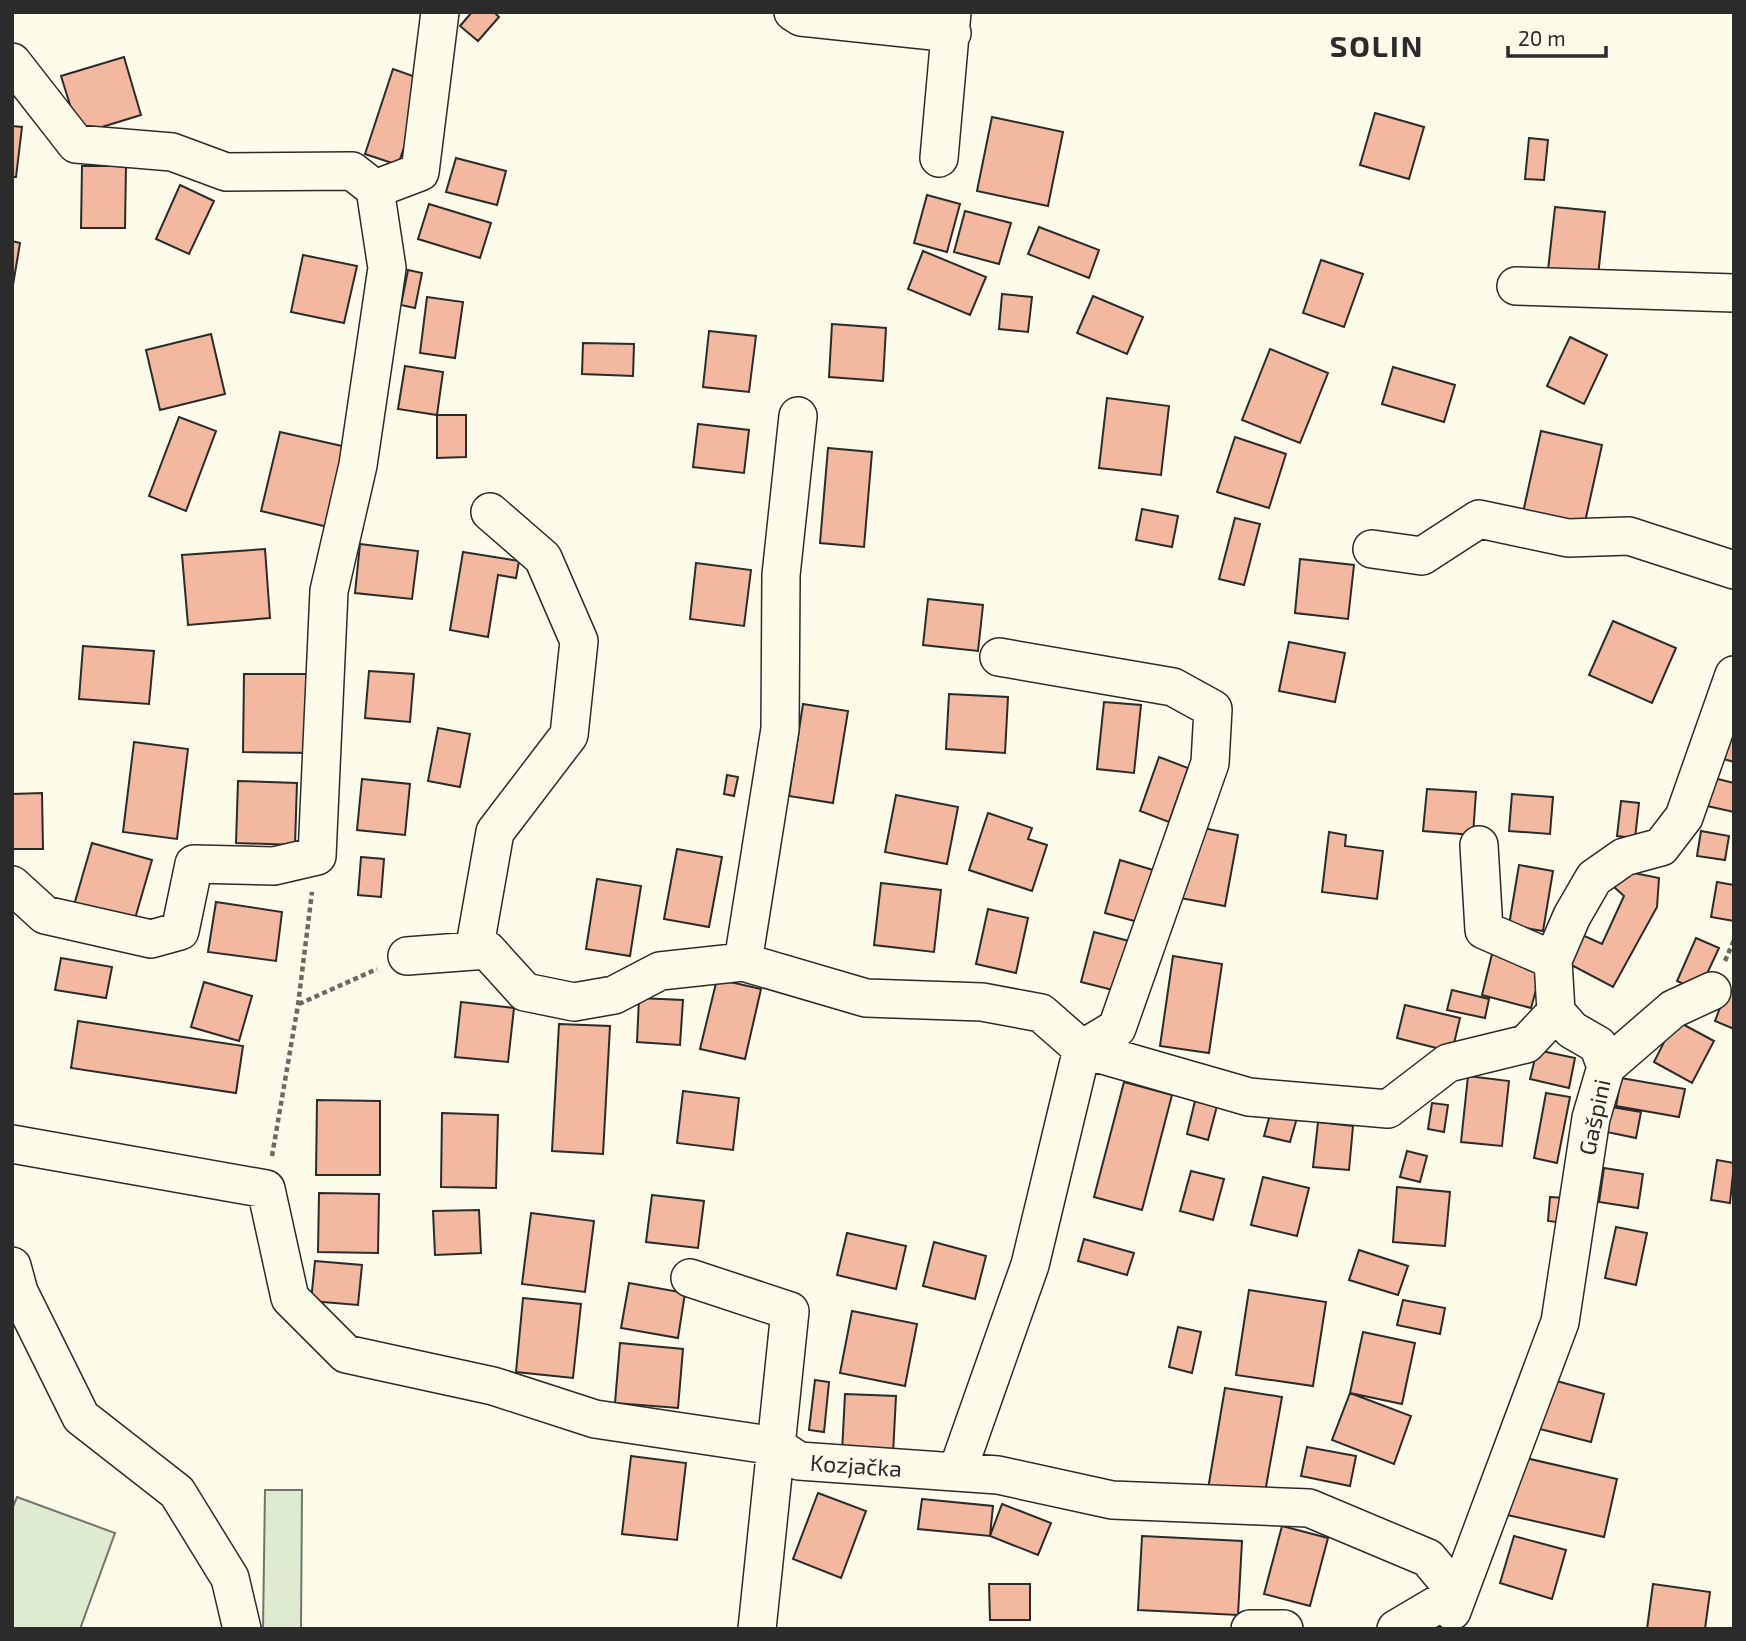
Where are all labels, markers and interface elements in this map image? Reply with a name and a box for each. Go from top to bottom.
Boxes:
scale bar [1508,14,1606,58]
text: 20 m [1518,25,1566,50]
district label: SOLIN [1330,27,1424,63]
street label: Gašpini [1572,1076,1616,1158]
street label: Kozjačka [809,1448,903,1482]

